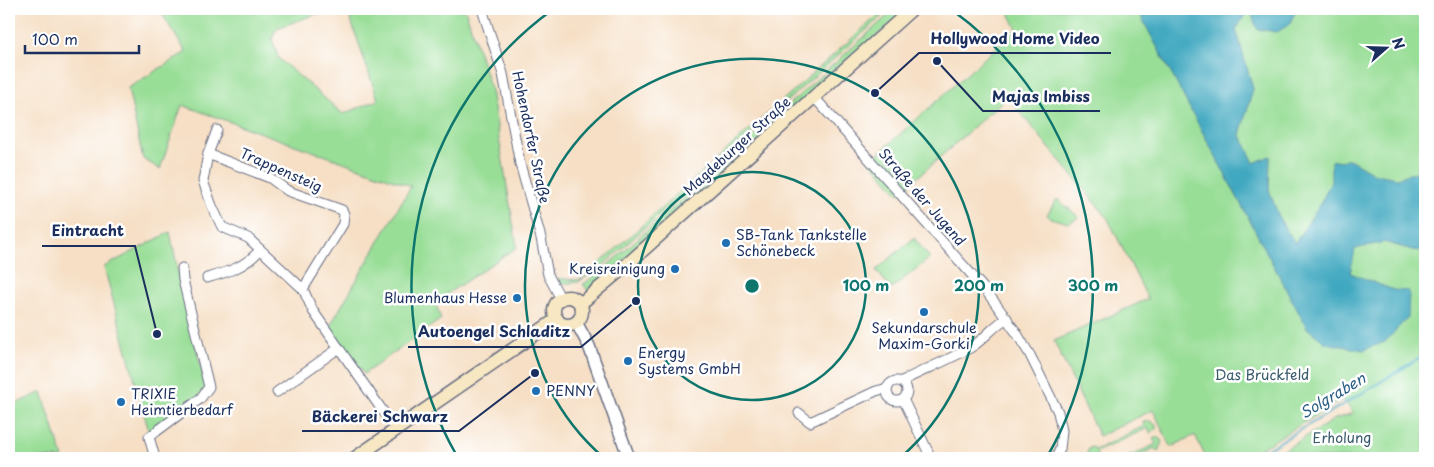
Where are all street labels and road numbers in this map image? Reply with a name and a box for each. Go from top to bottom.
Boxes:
street label: Hohendorfer Straße [507,69,556,205]
street label: Magdeburger Straße [678,91,795,200]
street label: Trappensteig [237,142,326,197]
street label: Straße der Jugend [874,143,971,250]

